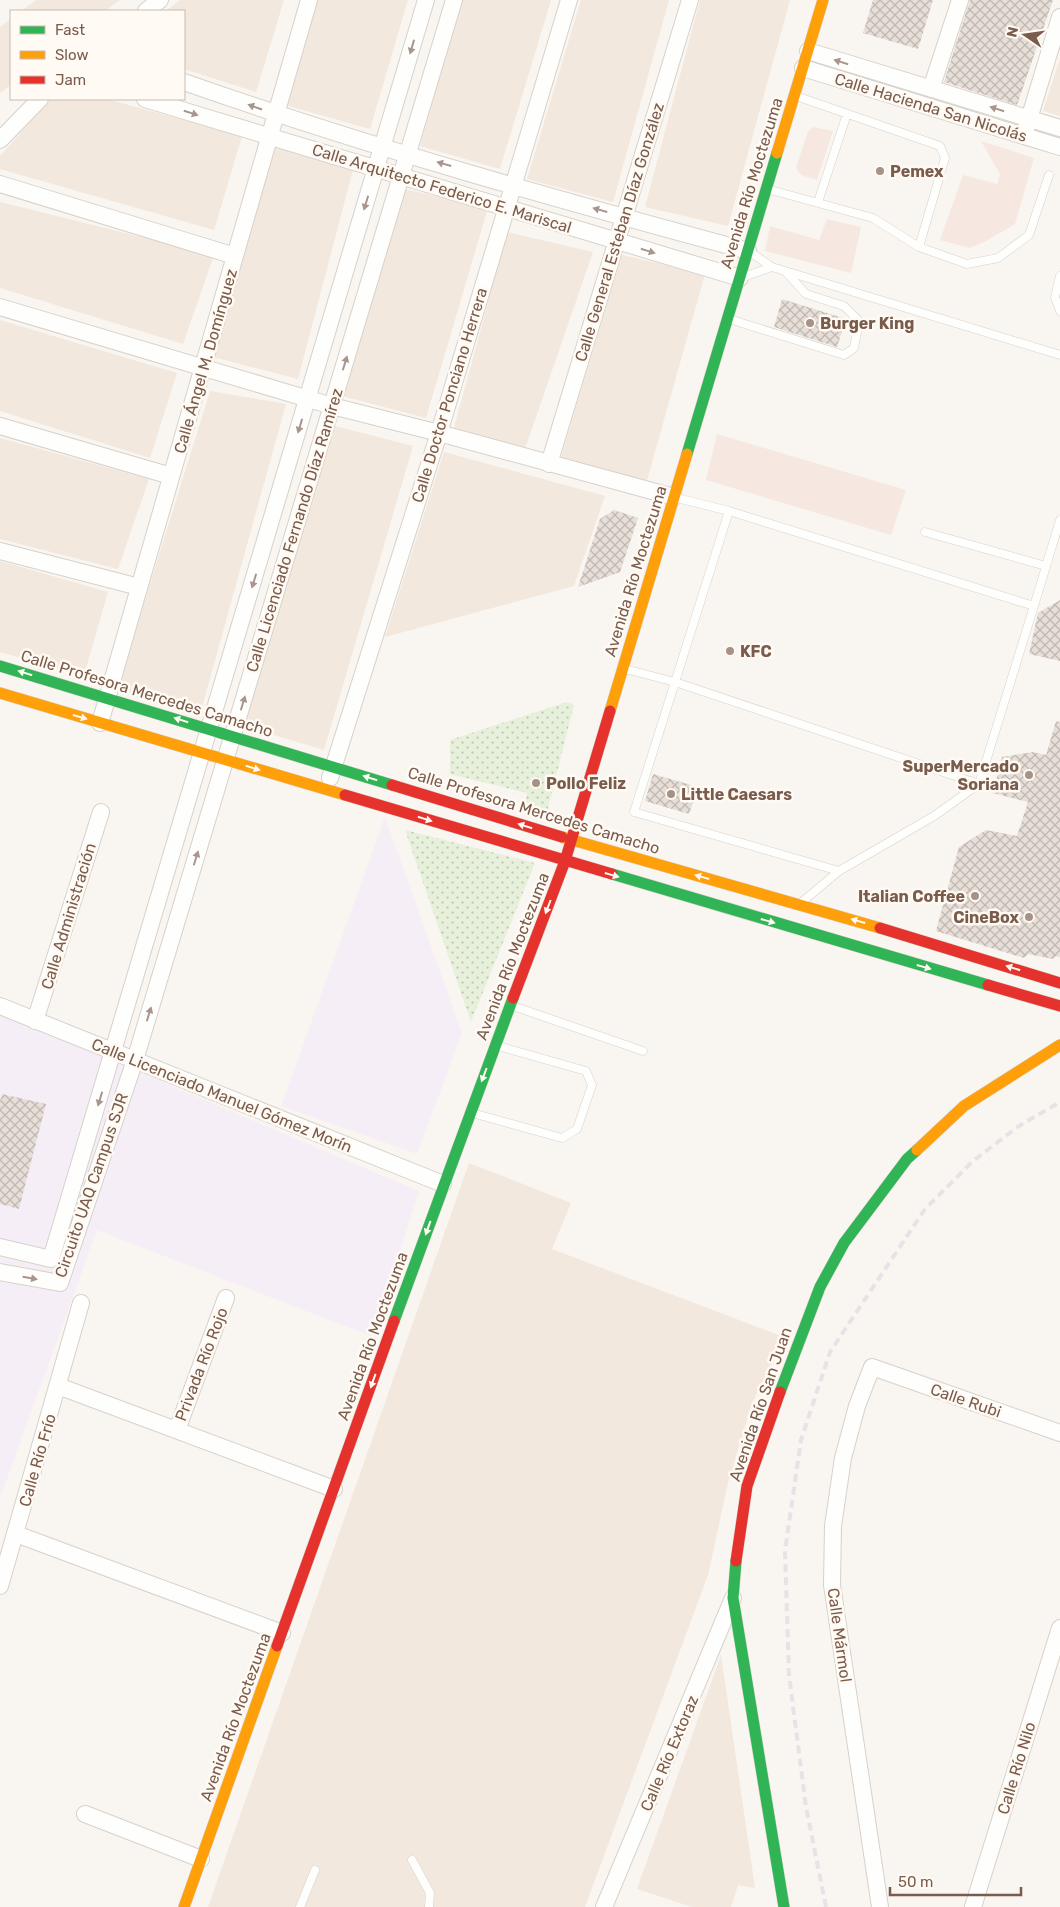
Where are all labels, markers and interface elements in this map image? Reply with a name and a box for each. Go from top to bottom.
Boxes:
legend [10,10,185,100]
north arrow [1000,10,1050,60]
text: Fast [55,21,85,39]
text: N [1003,25,1022,39]
one-way arrow [407,39,415,54]
text: Slow [55,46,88,64]
one-way arrow [834,57,849,65]
street label: Calle Hacienda San Nicolás [832,69,1029,146]
text: Jam [55,71,86,89]
street label: Avenida Río Moctezuma [716,95,787,271]
street label: Calle General Esteban Díaz González [571,100,668,364]
one-way arrow [247,103,262,110]
one-way arrow [989,104,1004,112]
one-way arrow [184,109,199,117]
street label: Calle Arquitecto Federico E. Mariscal [310,140,574,237]
one-way arrow [436,160,451,168]
place label: Pemex [890,162,944,181]
marker: Pemex [874,165,886,177]
one-way arrow [362,195,370,210]
one-way arrow [592,206,607,214]
one-way arrow [641,247,656,255]
street label: Calle Ángel M. Domínguez [170,267,241,456]
street label: Calle Doctor Ponciano Herrera [408,285,491,505]
place label: Burger King [820,314,914,333]
marker: Burger King [804,317,816,329]
one-way arrow [341,355,349,370]
street label: Calle Licenciado Fernando Díaz Ramírez [242,386,347,674]
one-way arrow [295,418,303,433]
street label: Avenida Río Moctezuma [600,483,671,659]
one-way arrow [249,574,257,589]
place label: KFC [740,642,772,661]
marker: KFC [724,645,736,657]
street label: Calle Profesora Mercedes Camacho [18,646,275,741]
one-way arrow [18,669,33,677]
one-way arrow [239,695,247,710]
one-way arrow [73,713,88,721]
one-way arrow [173,716,188,724]
place label: SuperMercado Soriana [903,757,1019,794]
street label: Calle Profesora Mercedes Camacho [405,763,662,858]
one-way arrow [246,764,261,772]
marker: SuperMercado Soriana [1023,769,1035,781]
one-way arrow [362,773,377,781]
place label: Pollo Feliz [546,774,626,793]
marker: Pollo Feliz [530,777,542,789]
place label: Little Caesars [681,785,792,804]
marker: Little Caesars [665,788,677,800]
one-way arrow [418,816,433,824]
one-way arrow [517,821,532,829]
street label: Calle Administración [37,841,100,992]
one-way arrow [192,851,200,866]
street label: Avenida Río Moctezuma [472,870,553,1043]
one-way arrow [605,872,620,880]
one-way arrow [694,872,709,880]
place label: Italian Coffee [858,887,965,906]
marker: Italian Coffee [969,890,981,902]
one-way arrow [544,900,552,915]
place label: CineBox [953,908,1020,927]
marker: CineBox [1023,911,1035,923]
one-way arrow [850,917,865,925]
one-way arrow [760,918,775,926]
one-way arrow [916,963,931,971]
one-way arrow [1006,964,1021,972]
one-way arrow [145,1006,153,1021]
street label: Calle Licenciado Manuel Gómez Morín [89,1034,355,1157]
one-way arrow [480,1068,488,1083]
street label: Circuito UAQ Campus SJR [51,1090,132,1280]
one-way arrow [95,1091,103,1106]
one-way arrow [424,1220,431,1235]
street label: Avenida Río Moctezuma [333,1249,412,1423]
one-way arrow [23,1274,39,1282]
street label: Privada Río Rojo [171,1305,232,1424]
street label: Avenida Río San Juan [725,1325,796,1484]
one-way arrow [369,1373,376,1388]
street label: Calle Rubi [928,1380,1004,1421]
street label: Calle Río Frío [15,1411,60,1509]
street label: Calle Mármol [823,1587,856,1683]
street label: Avenida Río Moctezuma [196,1630,275,1804]
street label: Calle Río Extoraz [636,1692,702,1814]
street label: Calle Río Nilo [993,1720,1040,1817]
scale bar [890,1864,1021,1896]
text: 50 m [898,1873,933,1891]

